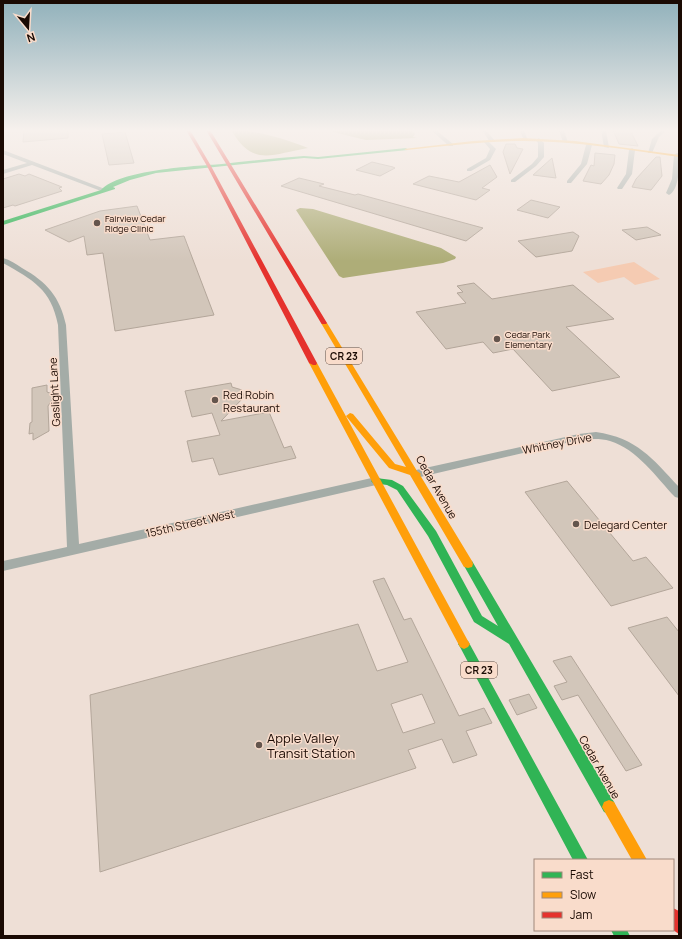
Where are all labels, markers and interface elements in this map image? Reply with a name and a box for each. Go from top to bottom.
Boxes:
north arrow [8,8,48,48]
text: N [25,30,37,46]
place label: Fairview Cedar Ridge Clinic [105,212,166,235]
marker: Fairview Cedar Ridge Clinic [92,218,102,228]
place label: Cedar Park Elementary [505,328,552,351]
marker: Cedar Park Elementary [492,334,502,344]
road number: CR 23 [326,348,362,364]
street label: Gaslight Lane [45,357,63,427]
place label: Red Robin Restaurant [223,387,280,415]
marker: Red Robin Restaurant [210,395,220,405]
street label: Whitney Drive [521,429,594,457]
street label: Cedar Avenue [413,453,461,522]
street label: 155th Street West [144,505,236,541]
place label: Delegard Center [584,517,667,532]
marker: Delegard Center [571,519,581,529]
road number: CR 23 [461,662,497,678]
place label: Apple Valley Transit Station [267,729,355,762]
street label: Cedar Avenue [576,733,624,802]
marker: Apple Valley Transit Station [254,740,264,750]
legend [534,859,674,931]
text: Fast [570,866,594,883]
text: Slow [570,886,596,903]
text: Jam [570,906,592,923]

